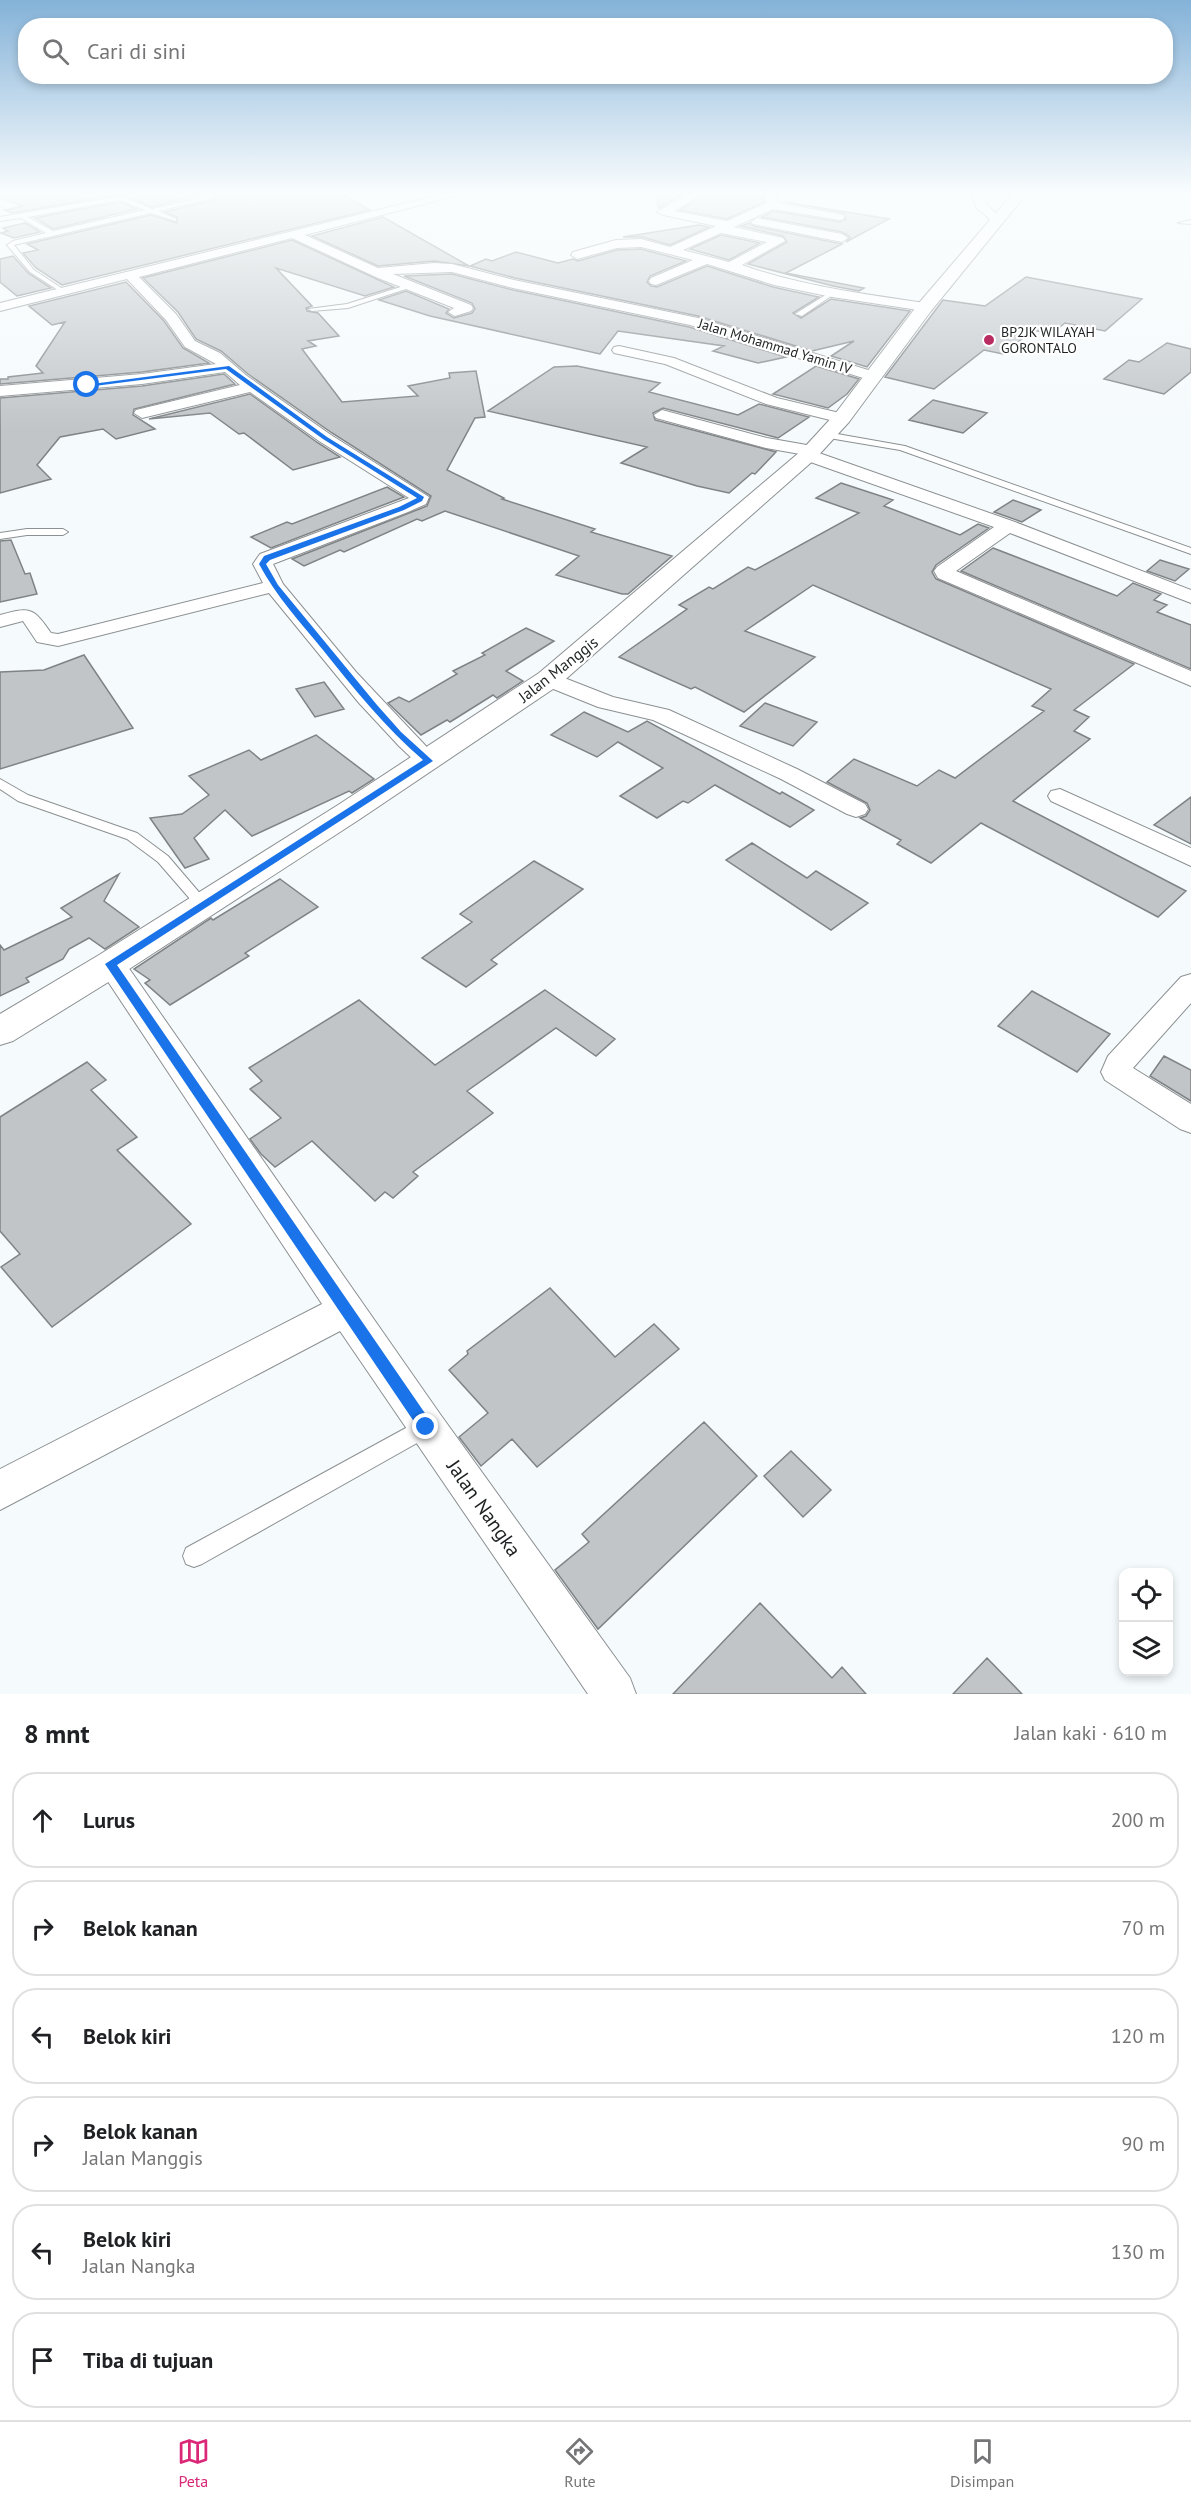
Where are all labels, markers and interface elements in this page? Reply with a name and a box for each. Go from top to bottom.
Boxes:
search box [18,18,1173,84]
icon: search [39,35,72,68]
text: Cari di sini [87,37,186,65]
street label: Jalan Mohammad Yamin IV [695,314,854,378]
place label: BP2JK WILAYAH GORONTALO [1001,323,1095,357]
marker: BP2JK WILAYAH GORONTALO [982,333,996,347]
route start [73,371,99,397]
street label: Jalan Manggis [513,631,602,707]
route end [412,1413,438,1439]
street label: Jalan Nangka [441,1454,527,1561]
map controls [1119,1568,1173,1676]
button: locate [1119,1568,1173,1622]
button: layers [1119,1622,1173,1676]
text: 8 mnt [24,1717,90,1750]
text: Jalan kaki · 610 m [1014,1720,1167,1746]
icon: ahead [26,1804,59,1837]
text: Lurus [83,1806,135,1834]
text: 200 m [1111,1807,1165,1833]
icon: right [26,1912,59,1945]
text: Belok kanan [83,1914,198,1942]
text: 70 m [1122,1915,1165,1941]
icon: left [26,2020,59,2053]
text: Belok kiri [83,2022,172,2050]
text: 120 m [1111,2023,1165,2049]
text: Belok kanan [83,2117,198,2145]
icon: right [26,2128,59,2161]
text: 90 m [1122,2131,1165,2157]
text: Jalan Manggis [83,2145,203,2171]
text: Belok kiri [83,2225,172,2253]
icon: left [26,2236,59,2269]
text: 130 m [1111,2239,1165,2265]
text: Jalan Nangka [83,2253,195,2279]
icon: arrive [26,2344,59,2377]
text: Tiba di tujuan [83,2346,213,2374]
tab: Peta [177,2435,210,2491]
tab: Rute [563,2435,596,2491]
tab: Disimpan [950,2435,1014,2491]

